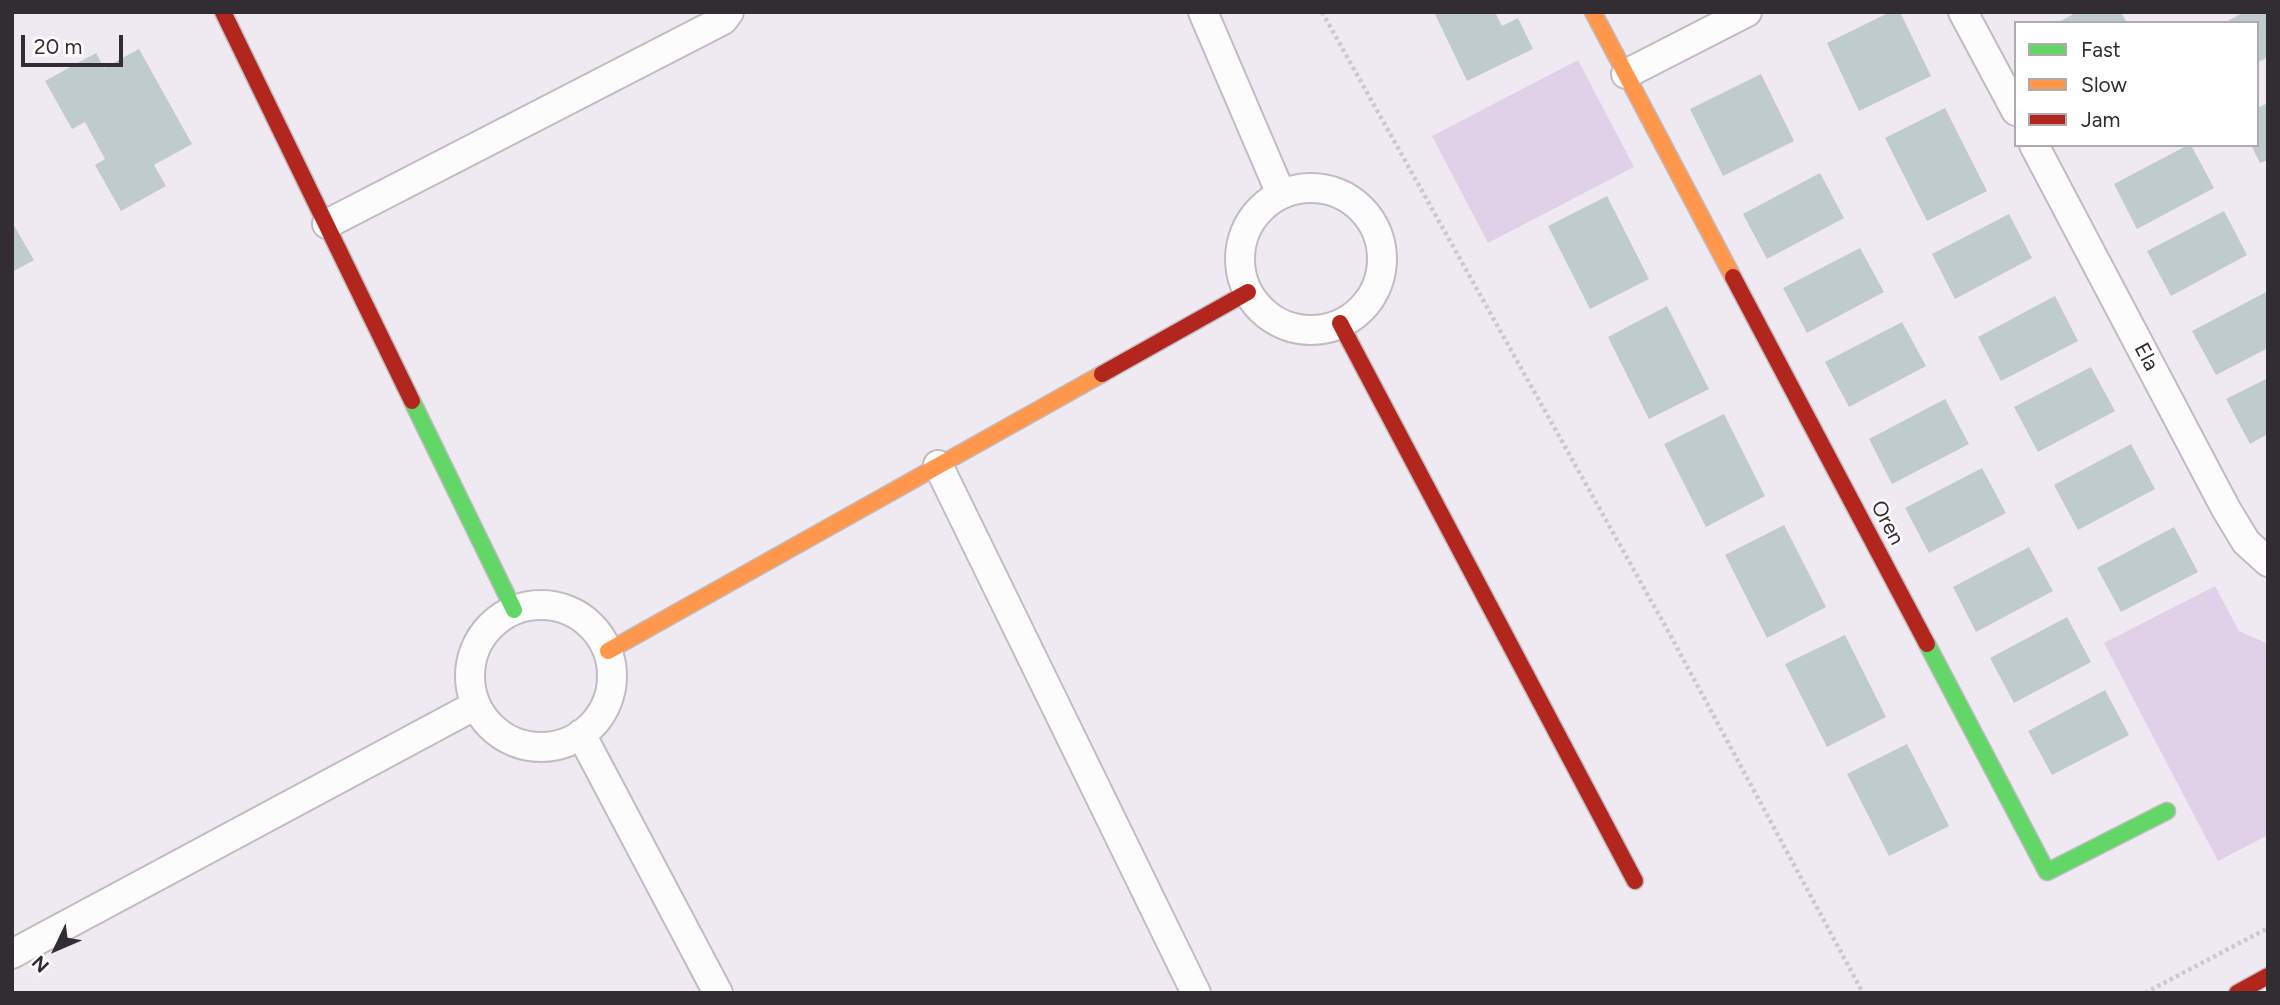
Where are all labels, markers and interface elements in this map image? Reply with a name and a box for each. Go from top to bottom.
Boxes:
scale bar [24,21,126,65]
legend [2014,21,2259,147]
text: 20 m [34,34,82,59]
text: Fast [2081,37,2121,62]
text: Slow [2081,72,2127,97]
text: Jam [2081,107,2120,132]
street label: Ela [2128,339,2164,375]
street label: Oren [1865,497,1909,549]
north arrow [21,914,91,984]
text: N [27,951,54,977]

